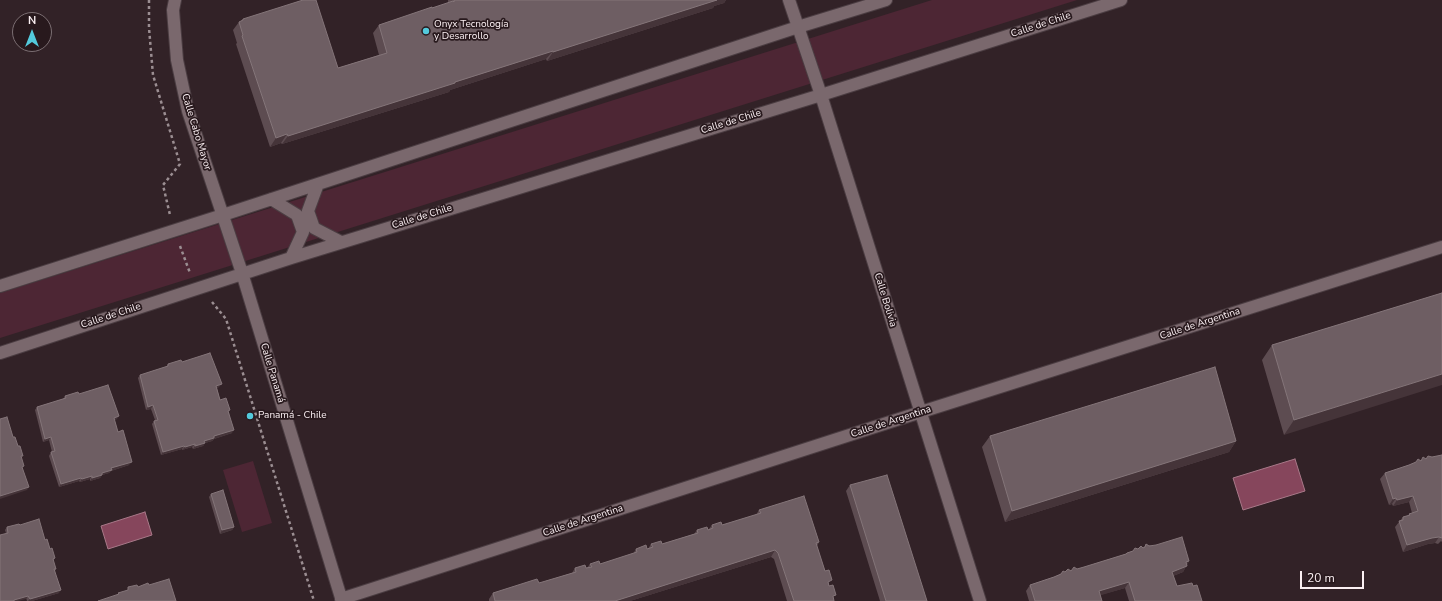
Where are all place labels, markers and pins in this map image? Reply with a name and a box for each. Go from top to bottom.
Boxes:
place label: Onyx Tecnología y Desarrollo [434,19,509,42]
marker: Onyx Tecnología y Desarrollo [421,26,431,36]
place label: Panamá - Chile [258,410,327,422]
marker: Panamá - Chile [245,411,255,421]

